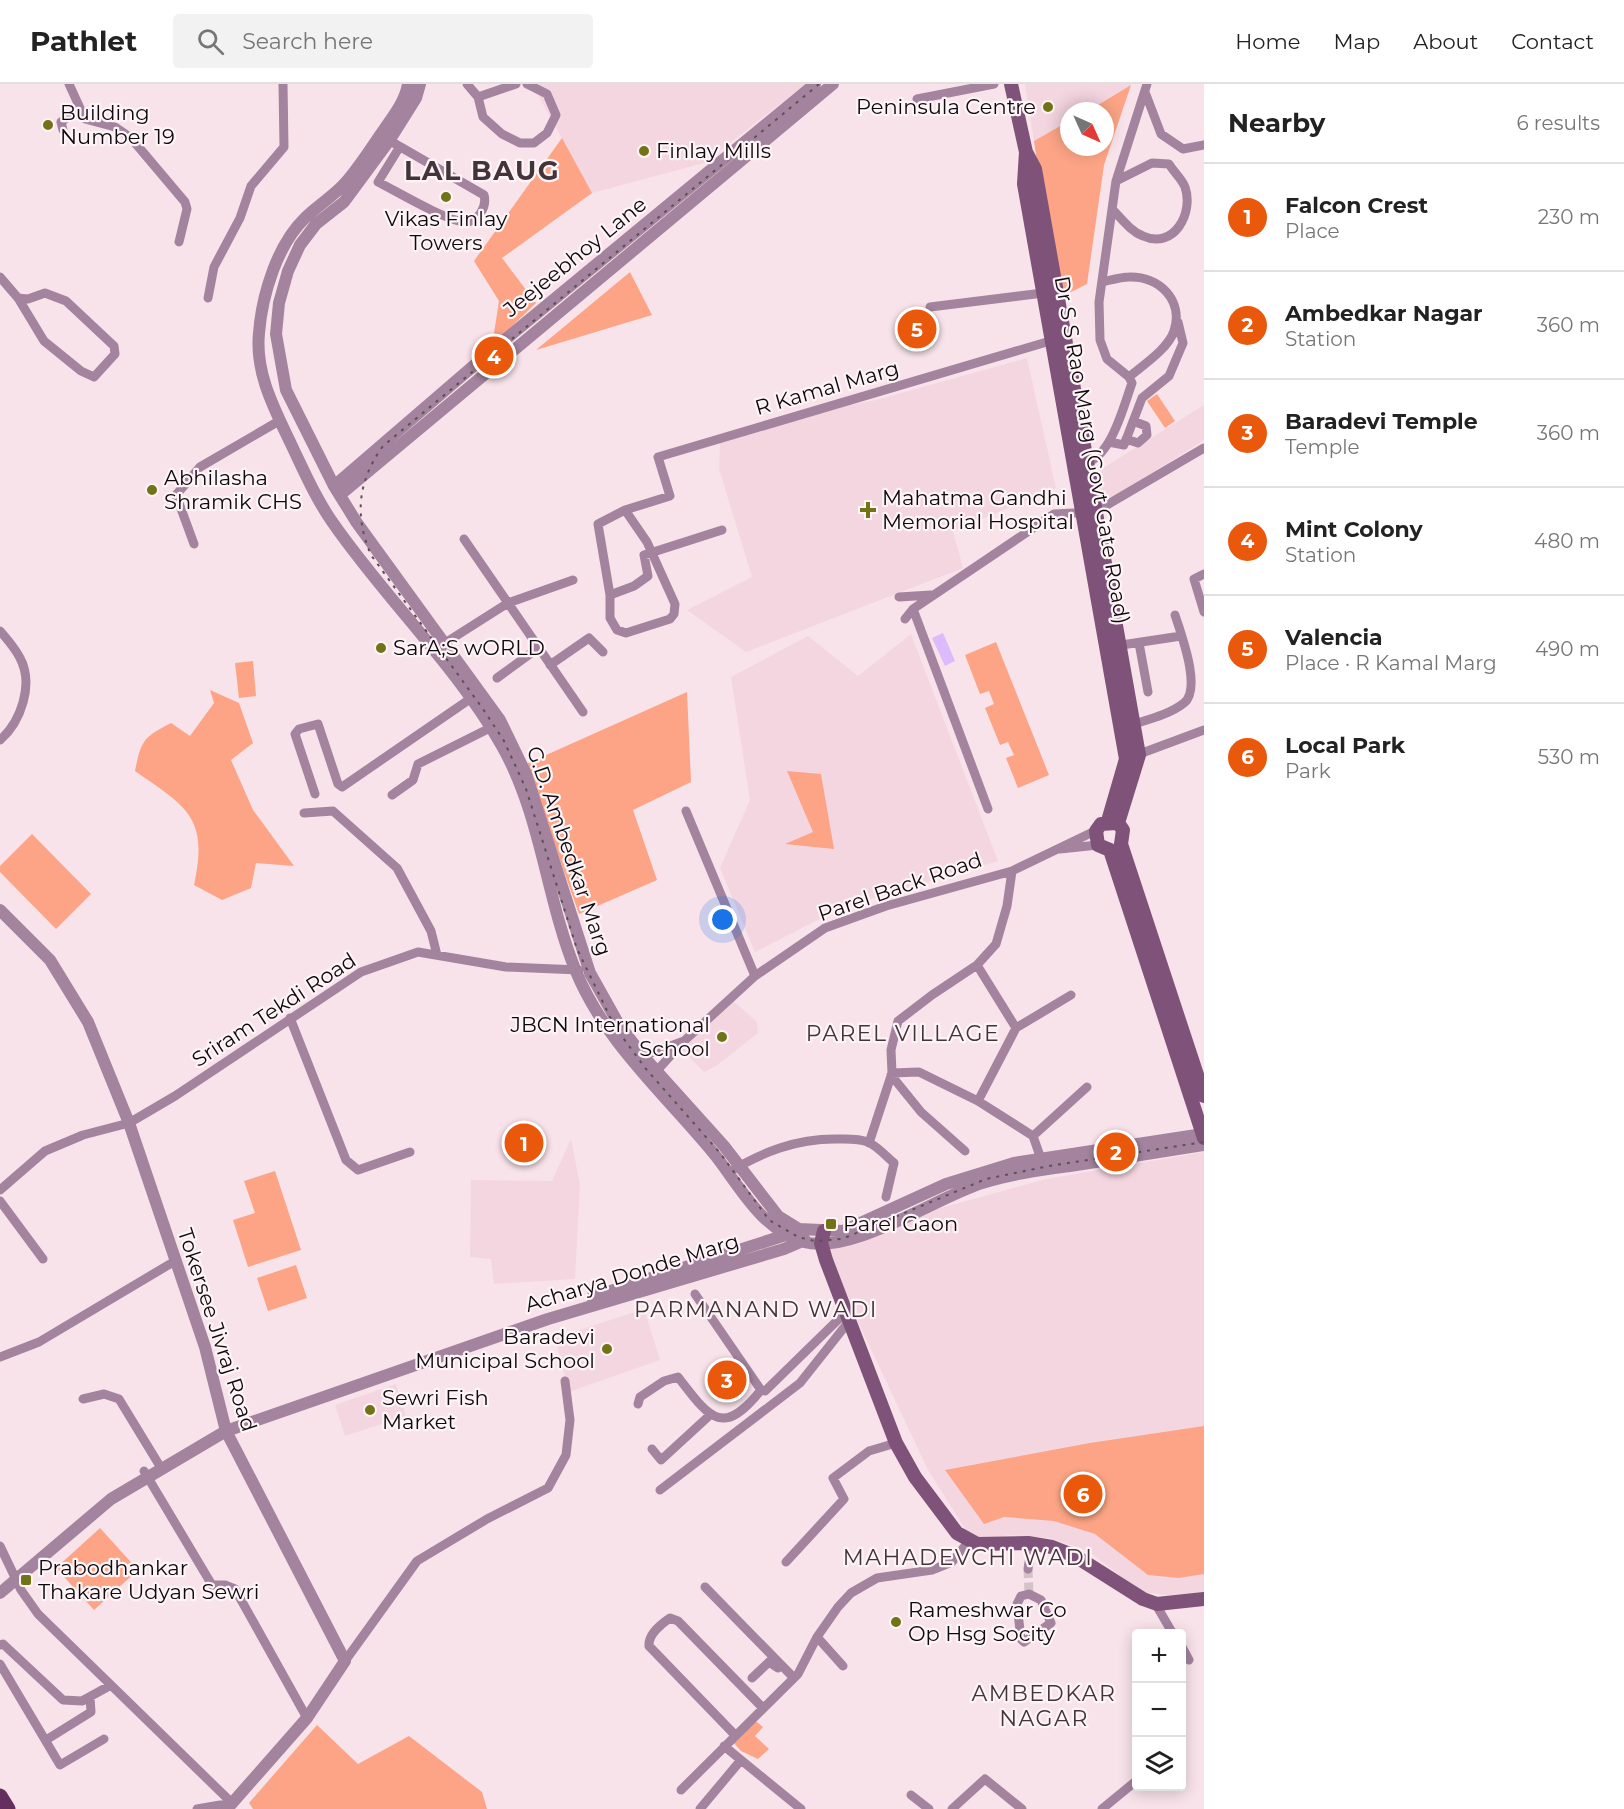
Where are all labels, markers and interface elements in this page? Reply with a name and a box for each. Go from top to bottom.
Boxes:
search box [173,14,593,68]
text: Pathlet [30,24,137,58]
icon: search [194,25,227,58]
text: Search here [242,28,373,55]
text: Home [1235,29,1300,54]
text: Map [1333,29,1380,54]
text: About [1413,29,1478,54]
text: Contact [1511,29,1594,54]
place label: Peninsula Centre [856,94,1036,119]
place label: Building Number 19 [60,100,175,149]
marker: Peninsula Centre [1041,100,1055,114]
north arrow [1060,102,1114,156]
text: Nearby [1228,107,1325,139]
text: 6 results [1516,111,1600,135]
marker: Building Number 19 [41,118,55,132]
place label: Finlay Mills [656,138,771,163]
marker: Finlay Mills [637,144,651,158]
district label: LAL BAUG [404,154,560,187]
marker: Vikas Finlay Towers [439,190,453,204]
street label: Jeejeebhoy Lane [497,191,651,323]
text: Falcon Crest [1285,192,1428,219]
text: 1 [1244,205,1251,229]
text: 230 m [1538,205,1600,229]
place label: Vikas Finlay Towers [385,206,508,255]
text: Place [1285,219,1340,243]
street label: Dr S S Rao Marg (Govt Gate Road) [1050,274,1135,626]
text: Ambedkar Nagar [1285,300,1483,327]
pin: 5 [898,306,936,352]
text: 2 [1242,313,1253,337]
text: 360 m [1537,313,1600,337]
text: Station [1285,327,1356,351]
pin: 4 [474,334,514,378]
street label: R Kamal Marg [752,355,902,420]
text: Baradevi Temple [1285,408,1478,435]
text: 3 [1242,421,1253,445]
text: 360 m [1537,421,1600,445]
text: Temple [1285,435,1360,459]
place label: Abhilasha Shramik CHS [164,465,302,514]
marker: Abhilasha Shramik CHS [145,483,159,497]
place label: Mahatma Gandhi Memorial Hospital [882,485,1074,534]
marker: Mahatma Gandhi Memorial Hospital [859,501,877,519]
text: Mint Colony [1285,516,1423,543]
text: 4 [1241,529,1254,553]
text: 480 m [1534,529,1600,553]
text: Station [1285,543,1356,567]
text: Valencia [1285,624,1383,651]
place label: SarA;S wORLD [393,635,545,660]
text: 5 [1242,637,1253,661]
text: 490 m [1535,637,1600,661]
marker: SarA;S wORLD [374,641,388,655]
text: Place · R Kamal Marg [1285,651,1497,675]
text: Local Park [1285,732,1405,759]
street label: G.D. Ambedkar Marg [522,743,617,959]
text: 6 [1241,745,1254,769]
text: 530 m [1538,745,1600,769]
text: Park [1285,759,1331,783]
street label: Parel Back Road [814,847,985,926]
your location [708,905,737,934]
street label: Sriram Tekdi Road [187,947,360,1072]
place label: JBCN International School [509,1012,710,1061]
district label: PAREL VILLAGE [806,1020,1000,1047]
marker: JBCN International School [715,1030,729,1044]
pin: 1 [504,1120,544,1166]
pin: 2 [1096,1130,1136,1174]
place label: Parel Gaon [843,1211,958,1236]
marker: Parel Gaon [824,1217,838,1231]
street label: Tokersee Jivraj Road [173,1225,262,1435]
street label: Acharya Donde Marg [522,1228,742,1317]
district label: PARMANAND WADI [634,1296,878,1323]
place label: Baradevi Municipal School [415,1324,595,1373]
marker: Baradevi Municipal School [600,1342,614,1356]
pin: 3 [708,1358,746,1402]
place label: Sewri Fish Market [382,1385,489,1434]
marker: Sewri Fish Market [363,1403,377,1417]
pin: 6 [1064,1472,1102,1516]
district label: MAHADEVCHI WADI [843,1544,1093,1571]
place label: Prabodhankar Thakare Udyan Sewri [38,1555,259,1604]
marker: Prabodhankar Thakare Udyan Sewri [19,1573,33,1587]
place label: Rameshwar Co Op Hsg Socity [908,1597,1067,1646]
marker: Rameshwar Co Op Hsg Socity [889,1615,903,1629]
map controls [1132,1629,1186,1791]
button: + [1132,1629,1186,1683]
district label: AMBEDKAR NAGAR [972,1680,1117,1732]
button: − [1132,1683,1186,1737]
button: layers [1132,1737,1186,1791]

